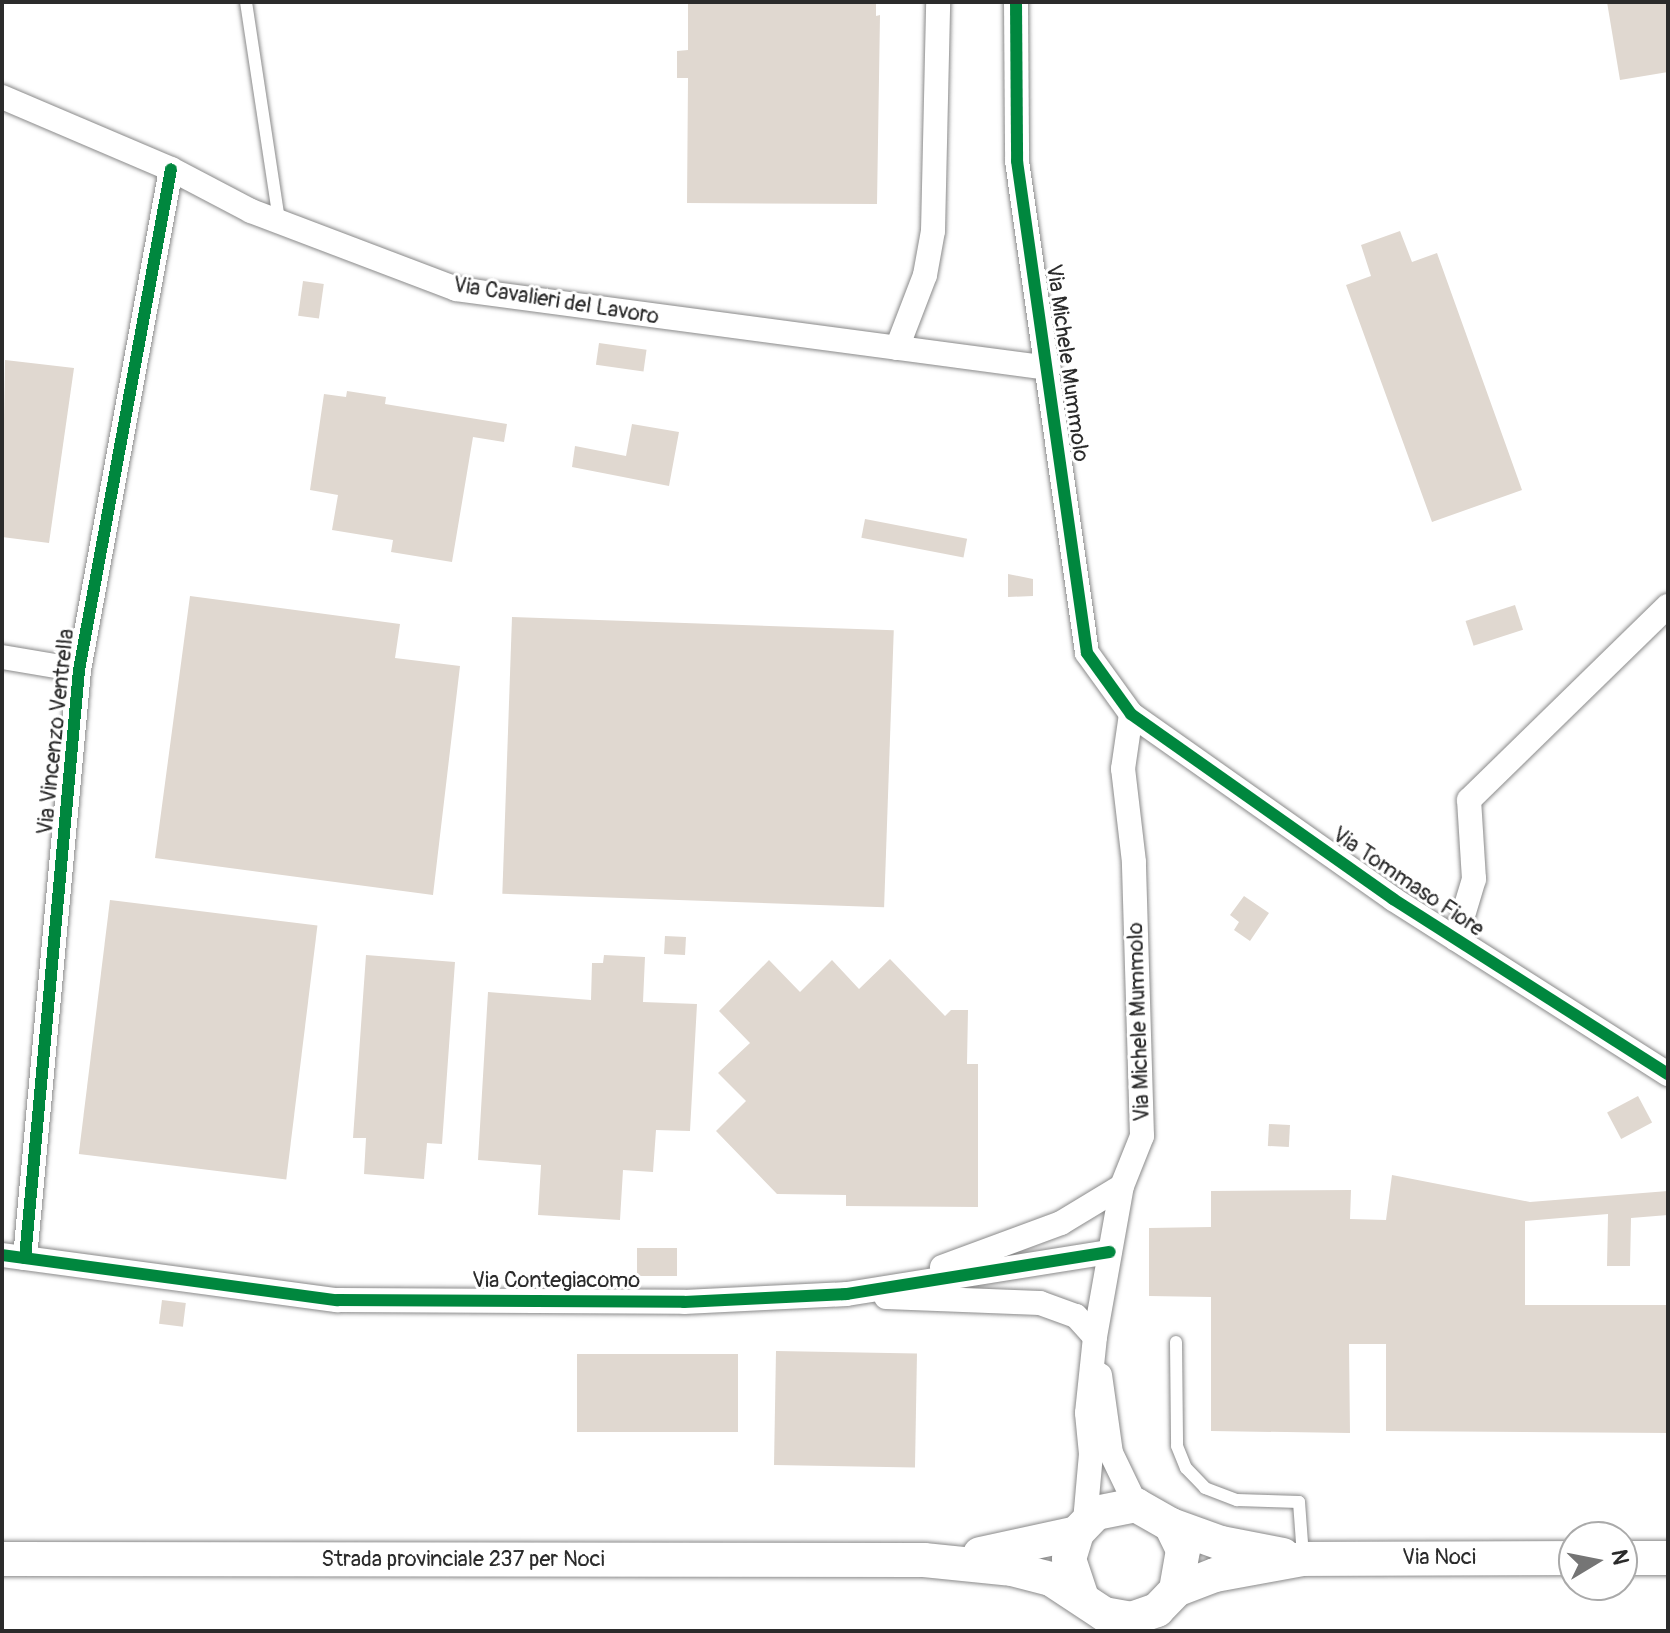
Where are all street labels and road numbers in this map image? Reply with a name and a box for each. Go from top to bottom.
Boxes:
street label: Via Michele Mummolo [1040,263,1094,463]
street label: Via Cavalieri del Lavoro [451,272,661,330]
street label: Via Vincenzo Ventrella [32,628,80,836]
street label: Via Tommaso Fiore [1327,821,1489,943]
street label: Via Michele Mummolo [1122,922,1156,1122]
street label: Via Contegiacomo [472,1268,640,1294]
street label: Via Noci [1402,1545,1476,1571]
street label: Strada provinciale 237 per Noci [321,1547,605,1573]

